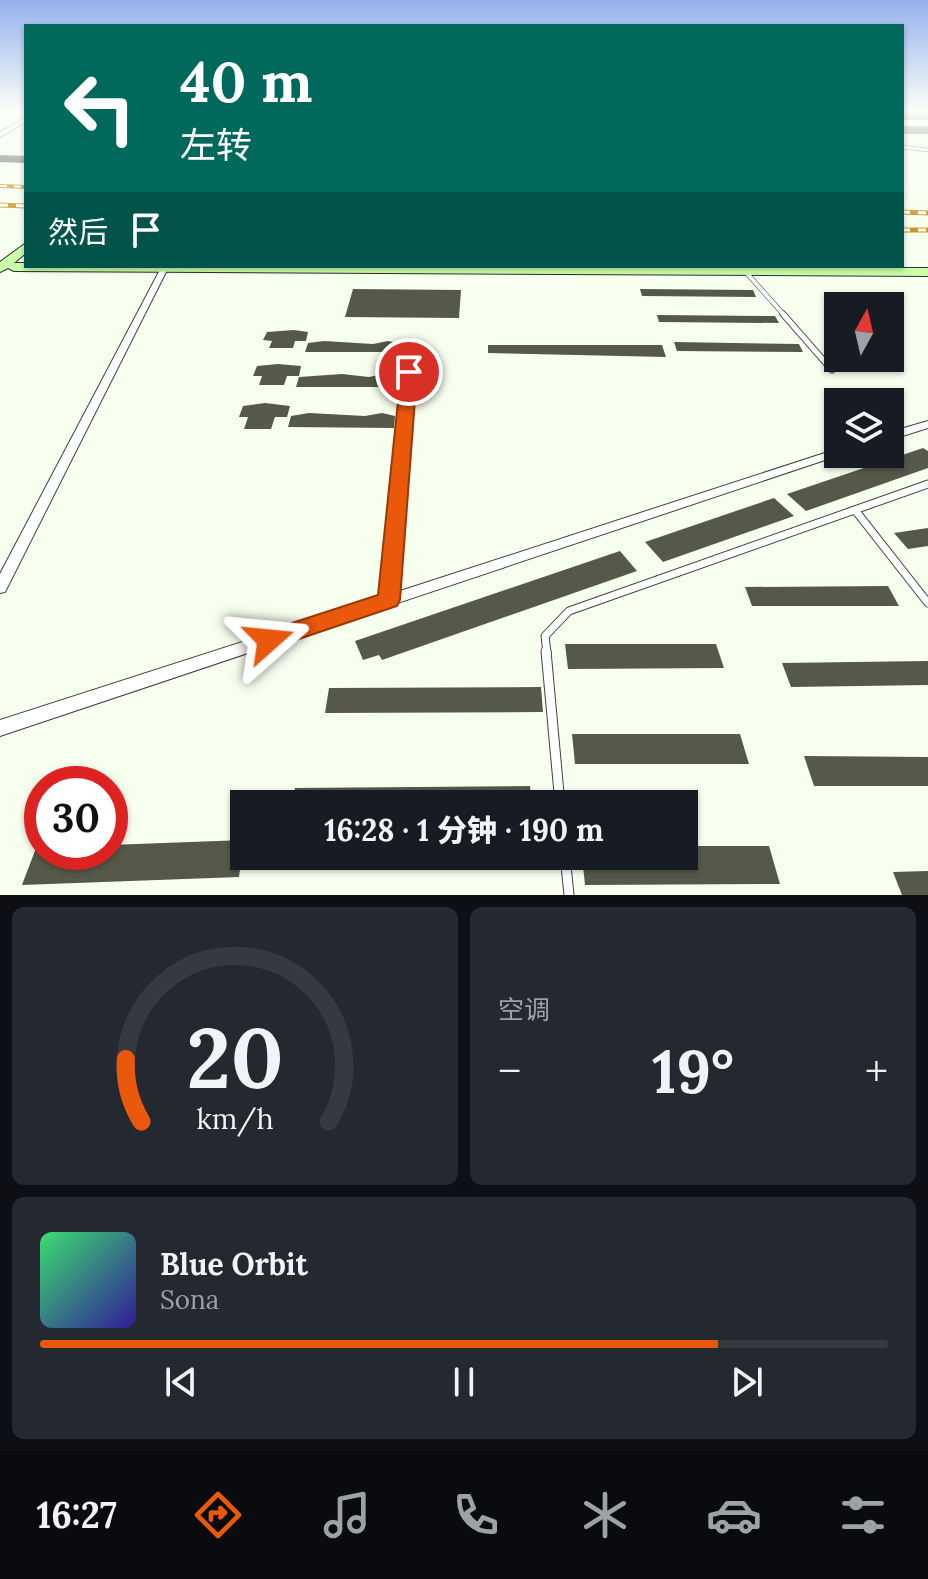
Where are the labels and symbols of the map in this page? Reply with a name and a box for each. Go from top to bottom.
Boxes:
north arrow [824,292,904,372]
pin [375,338,443,406]
position arrow [227,598,311,682]
speed limit sign: 30 [24,766,128,870]

